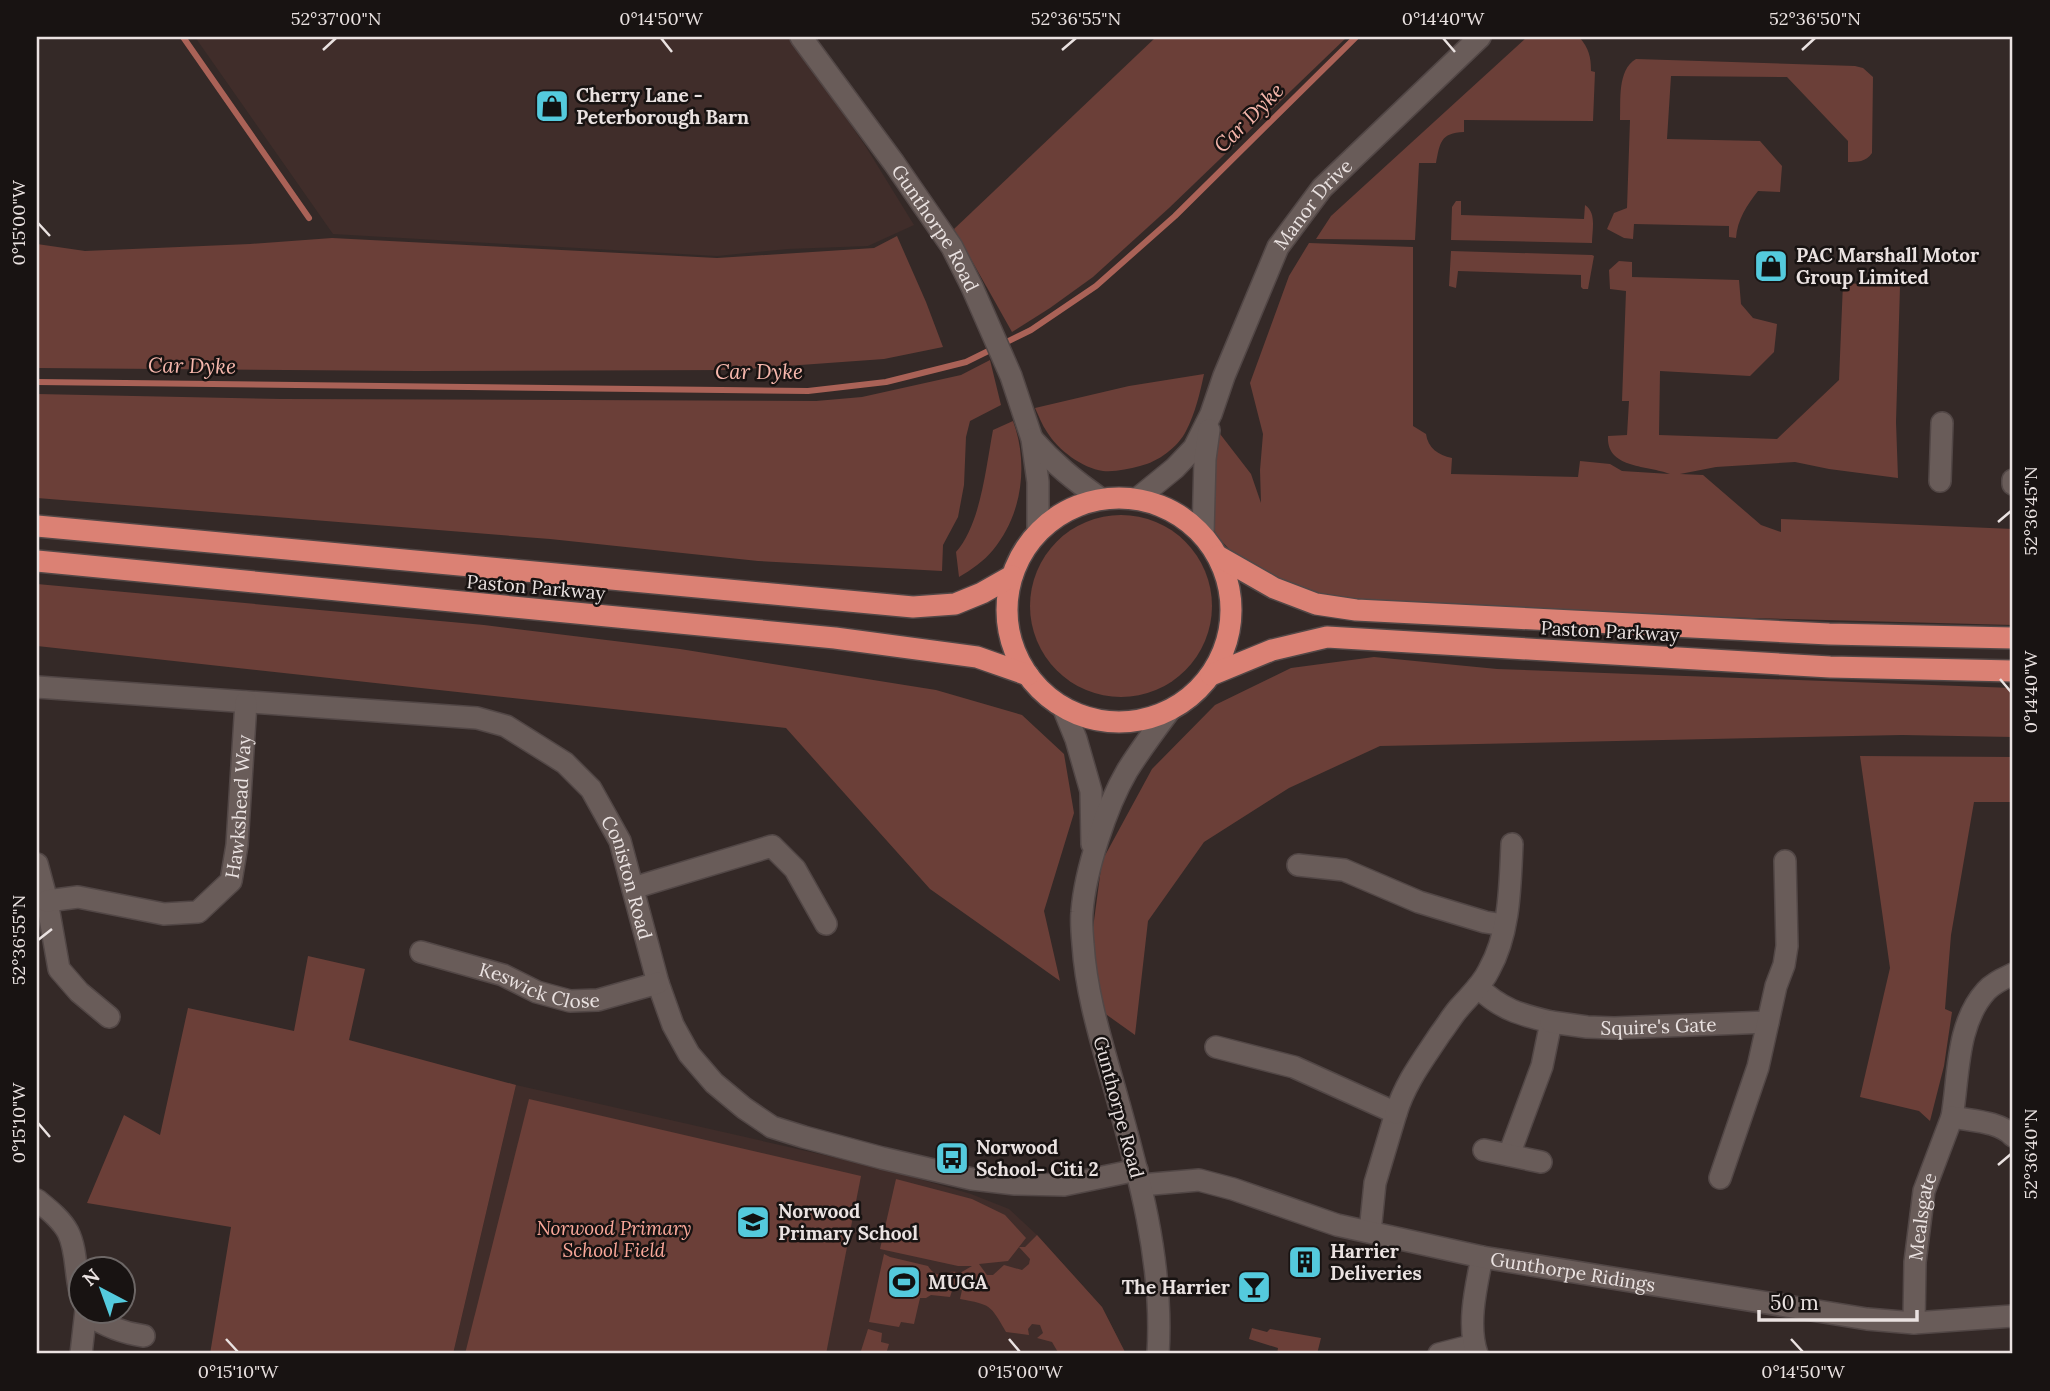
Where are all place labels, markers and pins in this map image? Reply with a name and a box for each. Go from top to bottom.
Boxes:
place label: Cherry Lane - Peterborough Barn [576,83,749,129]
shop icon: Cherry Lane - Peterborough Barn [533,87,571,125]
place label: PAC Marshall Motor Group Limited [1796,243,1979,289]
shop icon: PAC Marshall Motor Group Limited [1752,247,1790,285]
place label: Norwood School- Citi 2 [976,1135,1099,1181]
bus stop icon: Norwood School- Citi 2 [933,1139,971,1177]
place label: Norwood Primary School [778,1199,918,1245]
school or university icon: Norwood Primary School [734,1203,772,1241]
place label: Harrier Deliveries [1330,1239,1422,1285]
building icon: Harrier Deliveries [1286,1243,1324,1281]
sports icon: MUGA [885,1263,923,1301]
bar icon: The Harrier [1235,1268,1273,1306]
place label: MUGA [928,1270,988,1294]
place label: The Harrier [1122,1275,1230,1299]

